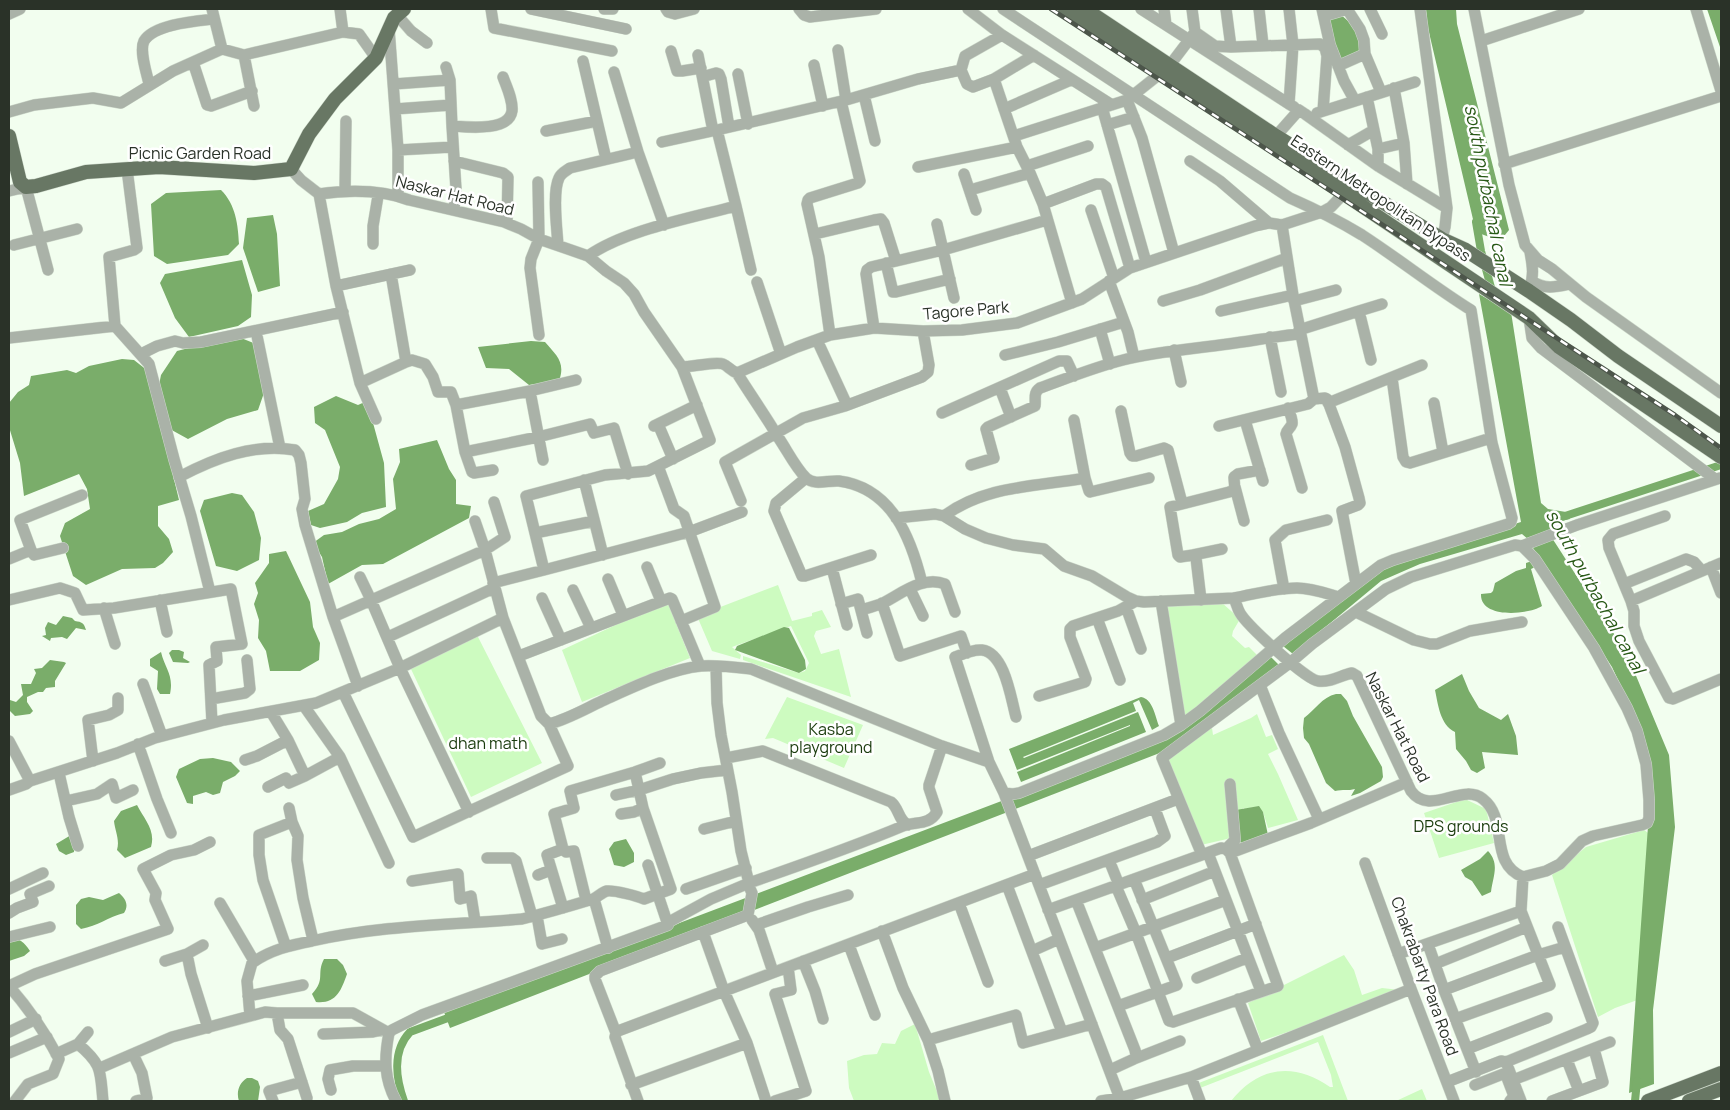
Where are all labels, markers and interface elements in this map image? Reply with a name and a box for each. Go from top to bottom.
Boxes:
water label: south purbachal canal [1460,102,1519,290]
street label: Eastern Metropolitan Bypass [1287,129,1475,267]
street label: Picnic Garden Road [129,142,271,164]
street label: Naskar Hat Road [393,170,517,220]
street label: Tagore Park [922,295,1011,325]
water label: south purbachal canal [1541,505,1652,680]
street label: Naskar Hat Road [1361,668,1435,786]
park label: Kasba playground [790,718,872,758]
park label: dhan math [449,732,527,754]
park label: DPS grounds [1414,815,1508,837]
street label: Chakrabarty Para Road [1386,893,1464,1059]

